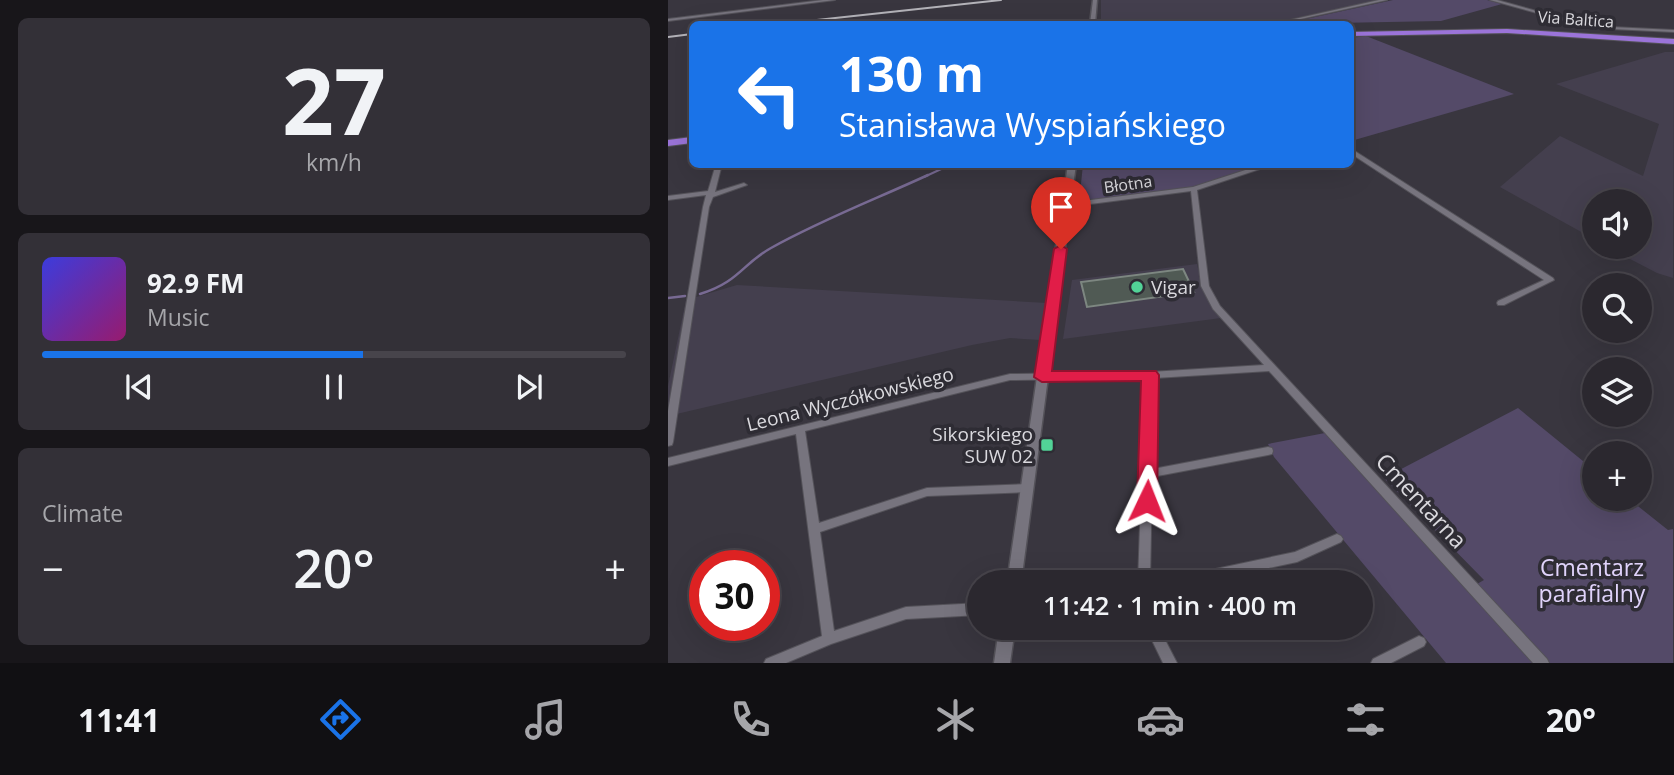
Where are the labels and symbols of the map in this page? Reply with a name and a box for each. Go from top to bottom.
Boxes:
street label: Via Baltica [1537,5,1615,33]
street label: Błotna [1103,170,1153,198]
pin [1031,177,1091,249]
place label: Vigar [1151,274,1196,300]
marker: Vigar [1129,279,1145,295]
street label: Leona Wyczółkowskiego [744,361,956,437]
place label: Sikorskiego SUW 02 [932,421,1033,469]
marker: Sikorskiego SUW 02 [1039,437,1055,453]
street label: Cmentarna [1369,445,1474,555]
position arrow [1110,464,1184,538]
speed limit sign: 30 [689,550,780,641]
park label: Cmentarz parafialny [1539,551,1646,609]

